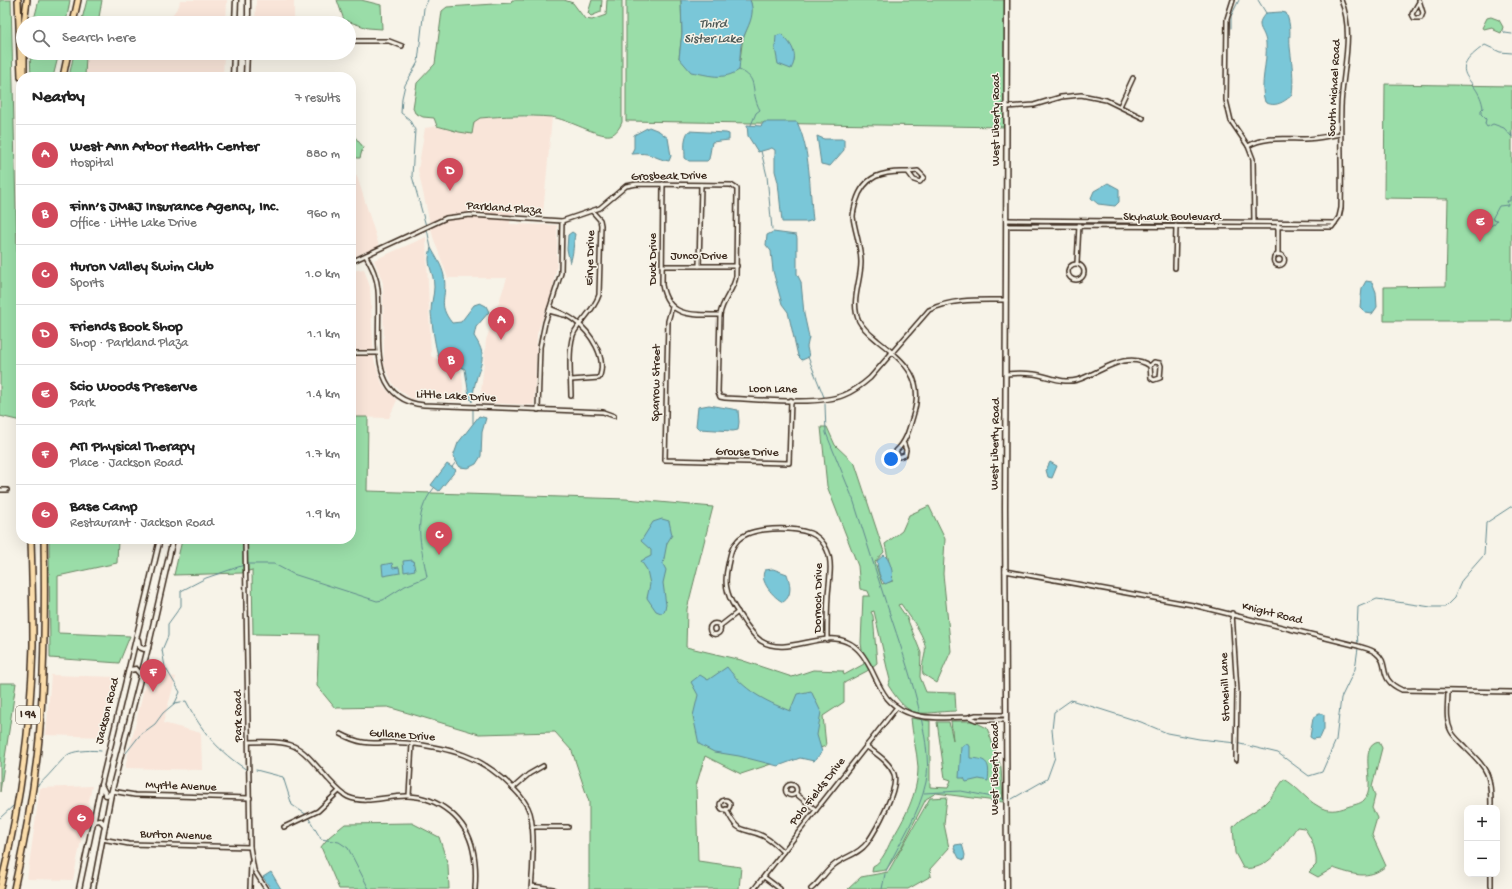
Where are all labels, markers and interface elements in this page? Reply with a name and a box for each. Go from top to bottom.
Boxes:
search box [16,16,356,60]
water label: Third Sister Lake [684,17,743,47]
icon: search [30,27,52,49]
text: Search here [62,29,136,47]
street label: South Michael Road [1325,38,1345,137]
street label: West Liberty Road [990,73,1004,166]
text: Nearby [32,88,85,108]
text: 7 results [295,91,340,106]
text: West Ann Arbor Health Center [70,138,259,156]
text: A [41,147,49,162]
text: 880 m [306,147,340,162]
text: Hospital [70,156,114,171]
pin: D [437,158,463,191]
street label: Grosbeak Drive [631,169,708,185]
text: Finn’s JM&J Insurance Agency, Inc. [70,198,280,216]
street label: Parkland Plaza [465,199,543,219]
text: B [42,207,48,222]
text: 960 m [307,207,340,222]
pin: E [1467,209,1493,242]
street label: Skyhawk Boulevard [1123,211,1222,225]
text: Office · Little Lake Drive [70,216,197,231]
street label: Eirye Drive [583,229,599,286]
street label: Duck Drive [647,232,661,286]
street label: Junco Drive [671,250,728,264]
text: Huron Valley Swim Club [70,258,214,276]
text: C [41,267,49,282]
text: 1.0 km [305,267,340,282]
text: Sports [70,276,104,291]
pin: A [488,307,514,340]
text: Friends Book Shop [70,318,183,336]
text: D [41,327,49,342]
text: 1.1 km [307,327,340,342]
text: Shop · Parkland Plaza [70,336,188,351]
street label: Sparrow Street [649,343,665,422]
pin: B [438,347,464,380]
text: Scio Woods Preserve [70,378,197,396]
street label: Loon Lane [749,383,798,397]
text: E [41,387,49,402]
text: 1.4 km [306,387,340,402]
street label: Little Lake Drive [416,388,497,406]
text: Park [70,396,95,411]
street label: West Liberty Road [988,397,1004,490]
text: ATI Physical Therapy [70,438,195,456]
street label: Grouse Drive [715,445,780,461]
text: F [42,447,48,462]
text: 1.7 km [306,447,340,462]
your location [881,449,901,469]
text: Place · Jackson Road [70,456,182,471]
text: Base Camp [70,498,137,516]
text: G [41,507,49,522]
text: 1.9 km [306,507,340,522]
text: Restaurant · Jackson Road [70,516,214,531]
pin: C [426,522,452,555]
street label: Dornoch Drive [811,562,827,634]
street label: Knight Road [1240,600,1305,629]
street label: Stonehill Lane [1218,652,1234,722]
pin: F [140,659,166,692]
street label: Jackson Road [93,675,123,746]
street label: Park Road [232,689,246,743]
road number: I 94 [16,706,40,724]
street label: West Liberty Road [989,722,1003,815]
street label: Gullane Drive [369,727,436,745]
street label: Polo Fields Drive [786,755,849,830]
street label: Myrtle Avenue [145,779,218,795]
pin: G [68,805,94,838]
map controls [1464,805,1500,877]
button: + [1464,805,1500,841]
street label: Burton Avenue [139,828,213,844]
button: − [1464,841,1500,877]

